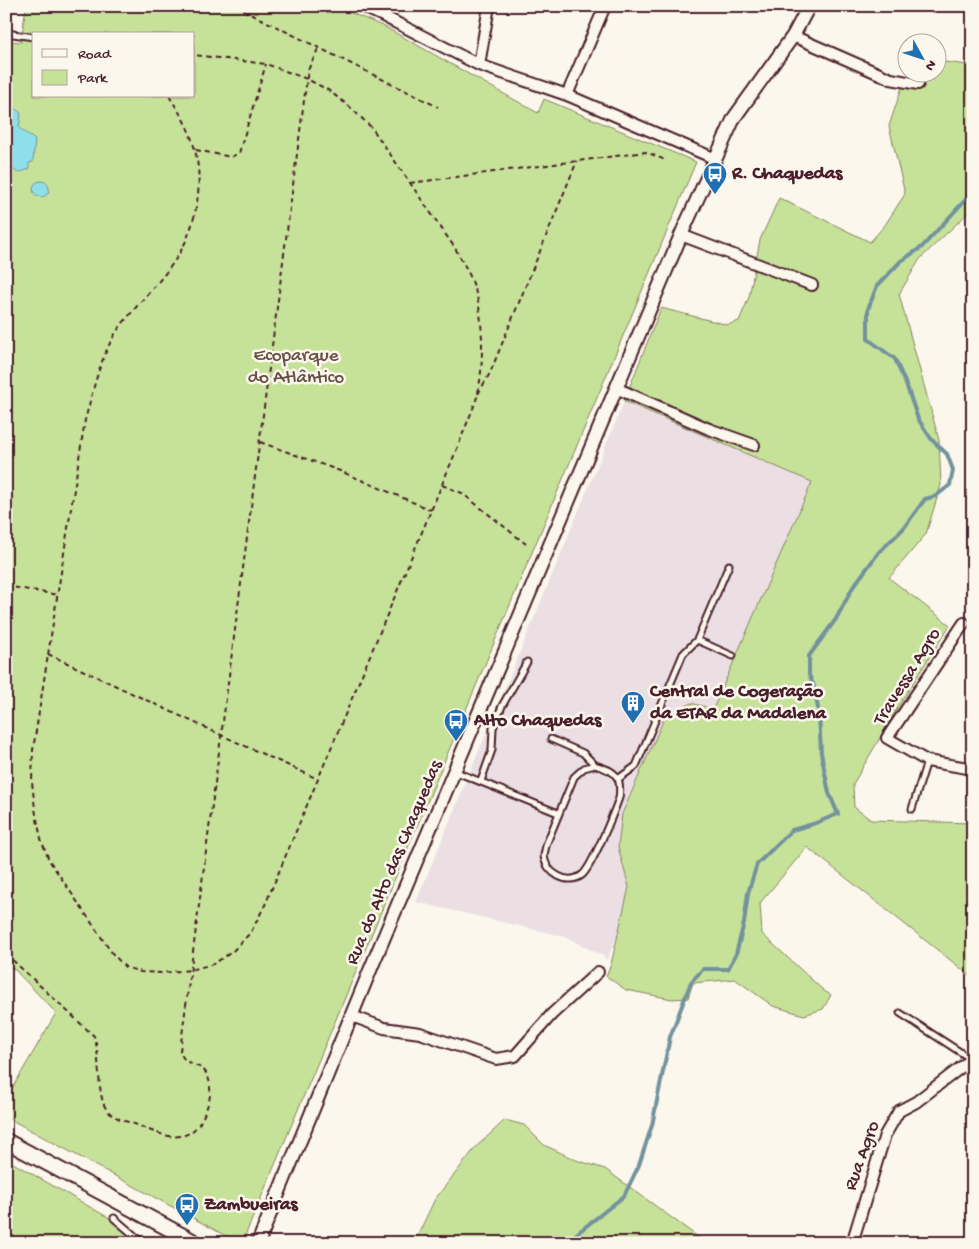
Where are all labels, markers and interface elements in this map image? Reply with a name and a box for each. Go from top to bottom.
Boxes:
legend [32,32,195,98]
north arrow [896,32,946,82]
text: Road [78,46,112,64]
text: N [921,56,939,74]
text: Park [77,70,108,88]
bus stop icon: R. Chaquedas [702,161,728,195]
place label: R. Chaquedas [731,163,843,186]
park label: Ecoparque do Atlântico [248,345,344,390]
street label: Travessa Agro [868,624,947,731]
place label: Central de Cogeração da ETAR da Madalena [649,681,828,726]
building icon: Central de Cogeração da ETAR da Madalena [620,690,646,724]
bus stop icon: Alto Chaquedas [443,708,469,742]
place label: Alto Chaquedas [473,710,602,733]
street label: Rua do Alto das Chaquedas [341,756,449,969]
street label: Rua Agro [840,1118,886,1194]
bus stop icon: Zambueiras [174,1192,200,1226]
place label: Zambueiras [204,1194,298,1217]

